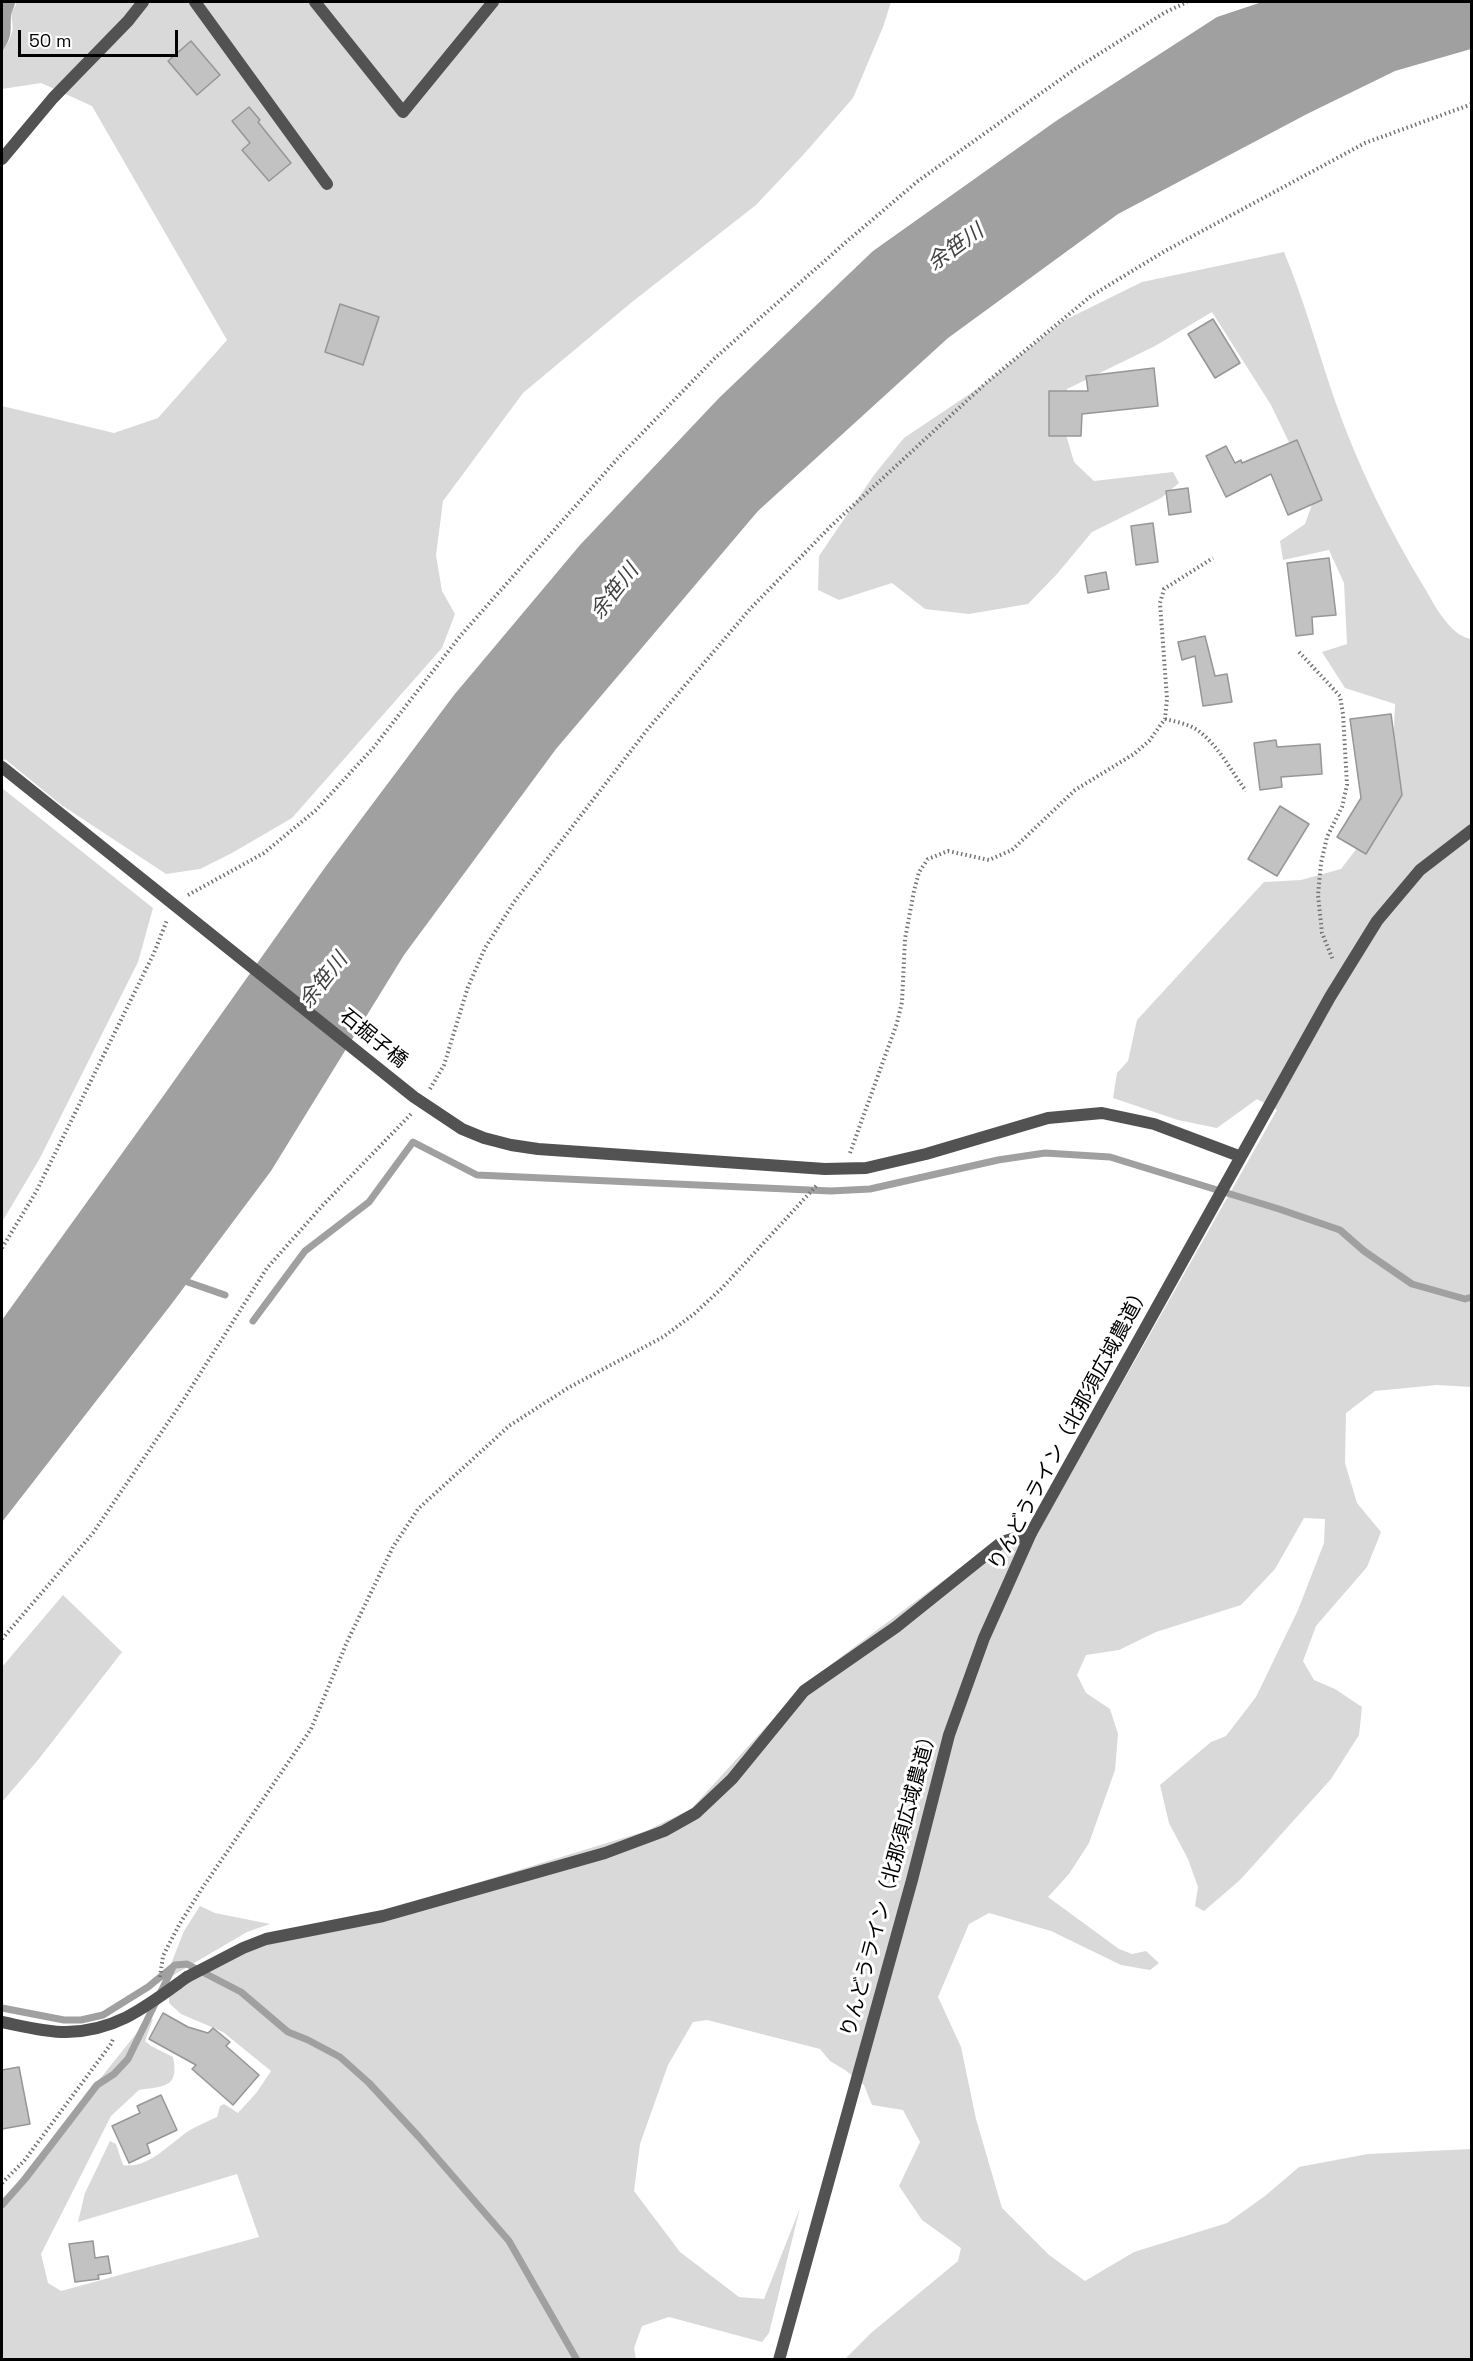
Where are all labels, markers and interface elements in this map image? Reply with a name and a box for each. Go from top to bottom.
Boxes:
scale bar [21,18,182,56]
text: 50 m [29,29,71,52]
water label: 余笹川 [923,219,989,277]
water label: 余笹川 [586,559,644,625]
water label: 余笹川 [295,948,353,1014]
street label: 石掘子橋 [334,1005,412,1073]
street label: りんどうライン（北那須広域農道） [984,1281,1156,1575]
street label: りんどうライン（北那須広域農道） [837,1724,943,2040]

